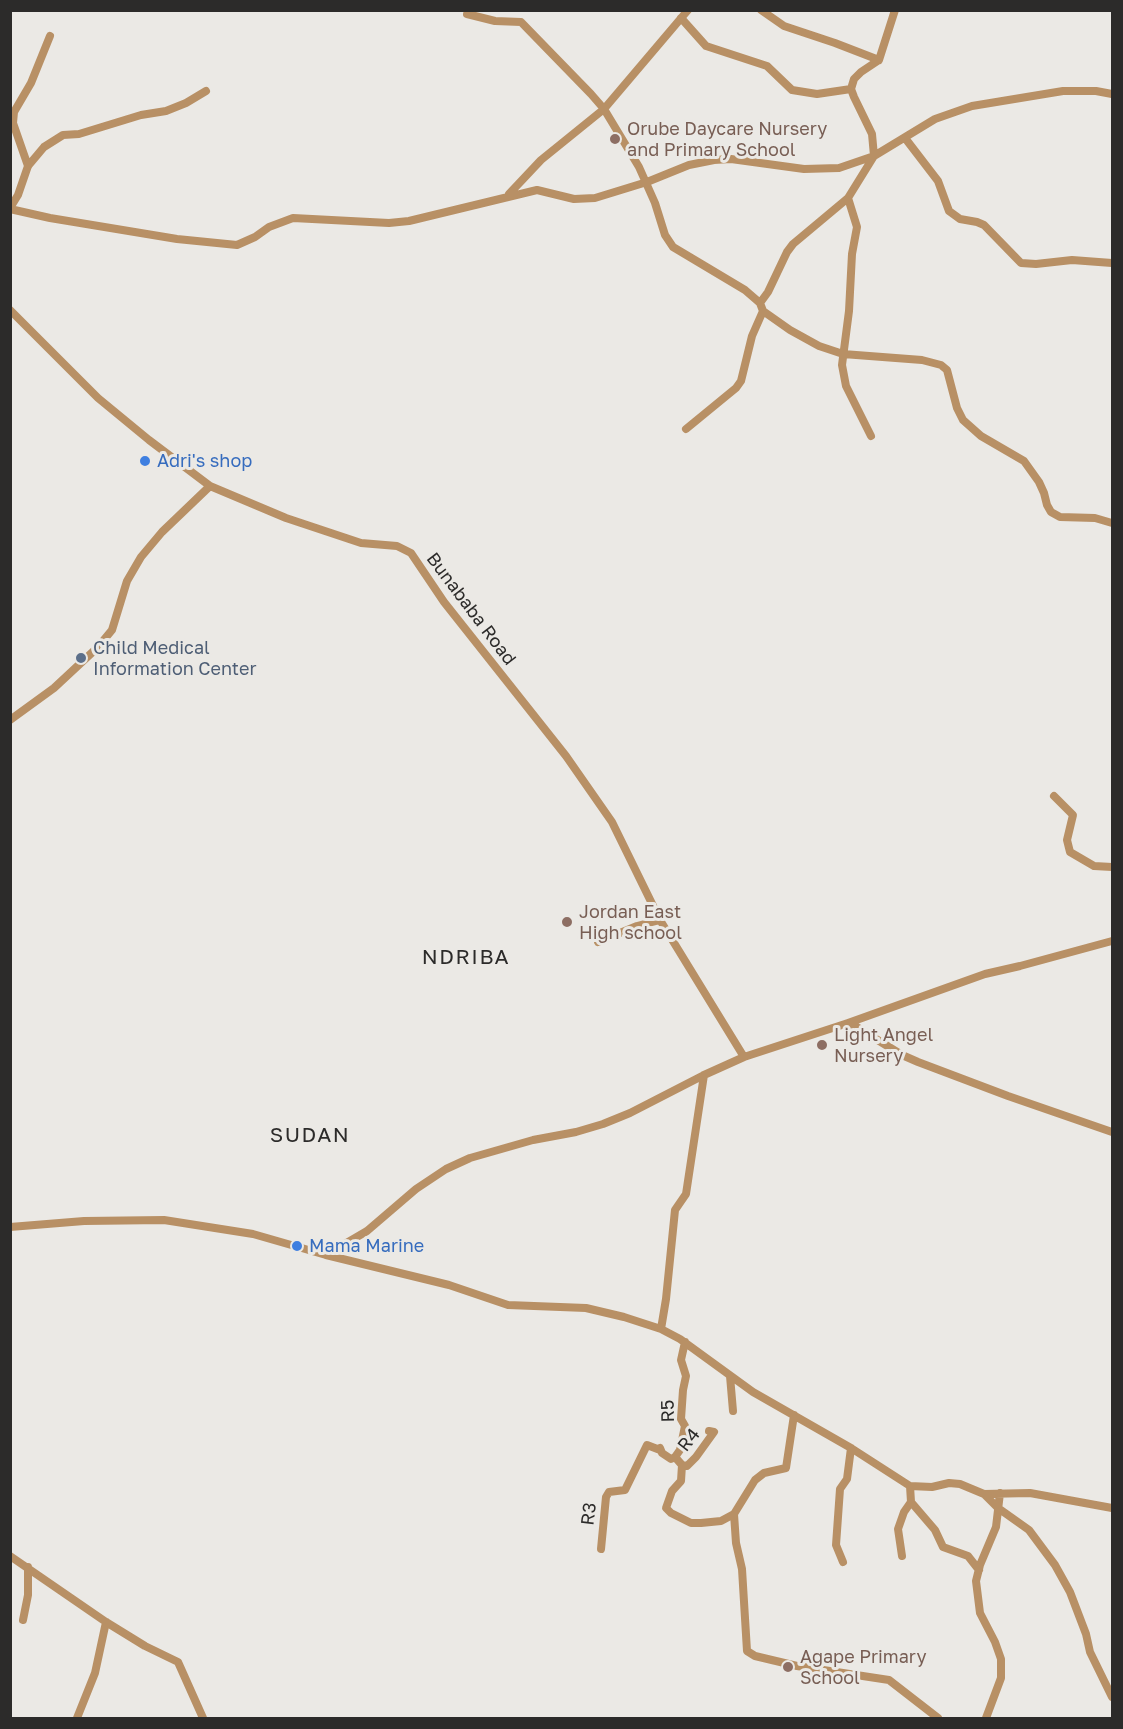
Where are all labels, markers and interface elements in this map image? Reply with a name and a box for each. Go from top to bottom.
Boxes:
place label: Orube Daycare Nursery and Primary School [627,118,827,160]
marker: Orube Daycare Nursery and Primary School [608,132,622,146]
place label: Adri's shop [157,450,252,472]
marker: Adri's shop [138,454,152,468]
street label: Bunababa Road [422,548,520,670]
place label: Child Medical Information Center [93,637,256,680]
marker: Child Medical Information Center [74,651,88,665]
place label: Jordan East High school [579,901,682,944]
marker: Jordan East High school [560,915,574,929]
district label: NDRIBA [422,944,510,970]
place label: Light Angel Nursery [834,1024,933,1066]
marker: Light Angel Nursery [815,1038,829,1052]
district label: SUDAN [270,1122,350,1148]
place label: Mama Marine [309,1235,424,1257]
marker: Mama Marine [290,1239,304,1253]
street label: R5 [657,1399,679,1423]
street label: R4 [673,1424,705,1456]
street label: R3 [577,1501,601,1527]
place label: Agape Primary School [800,1646,927,1688]
marker: Agape Primary School [781,1660,795,1674]

